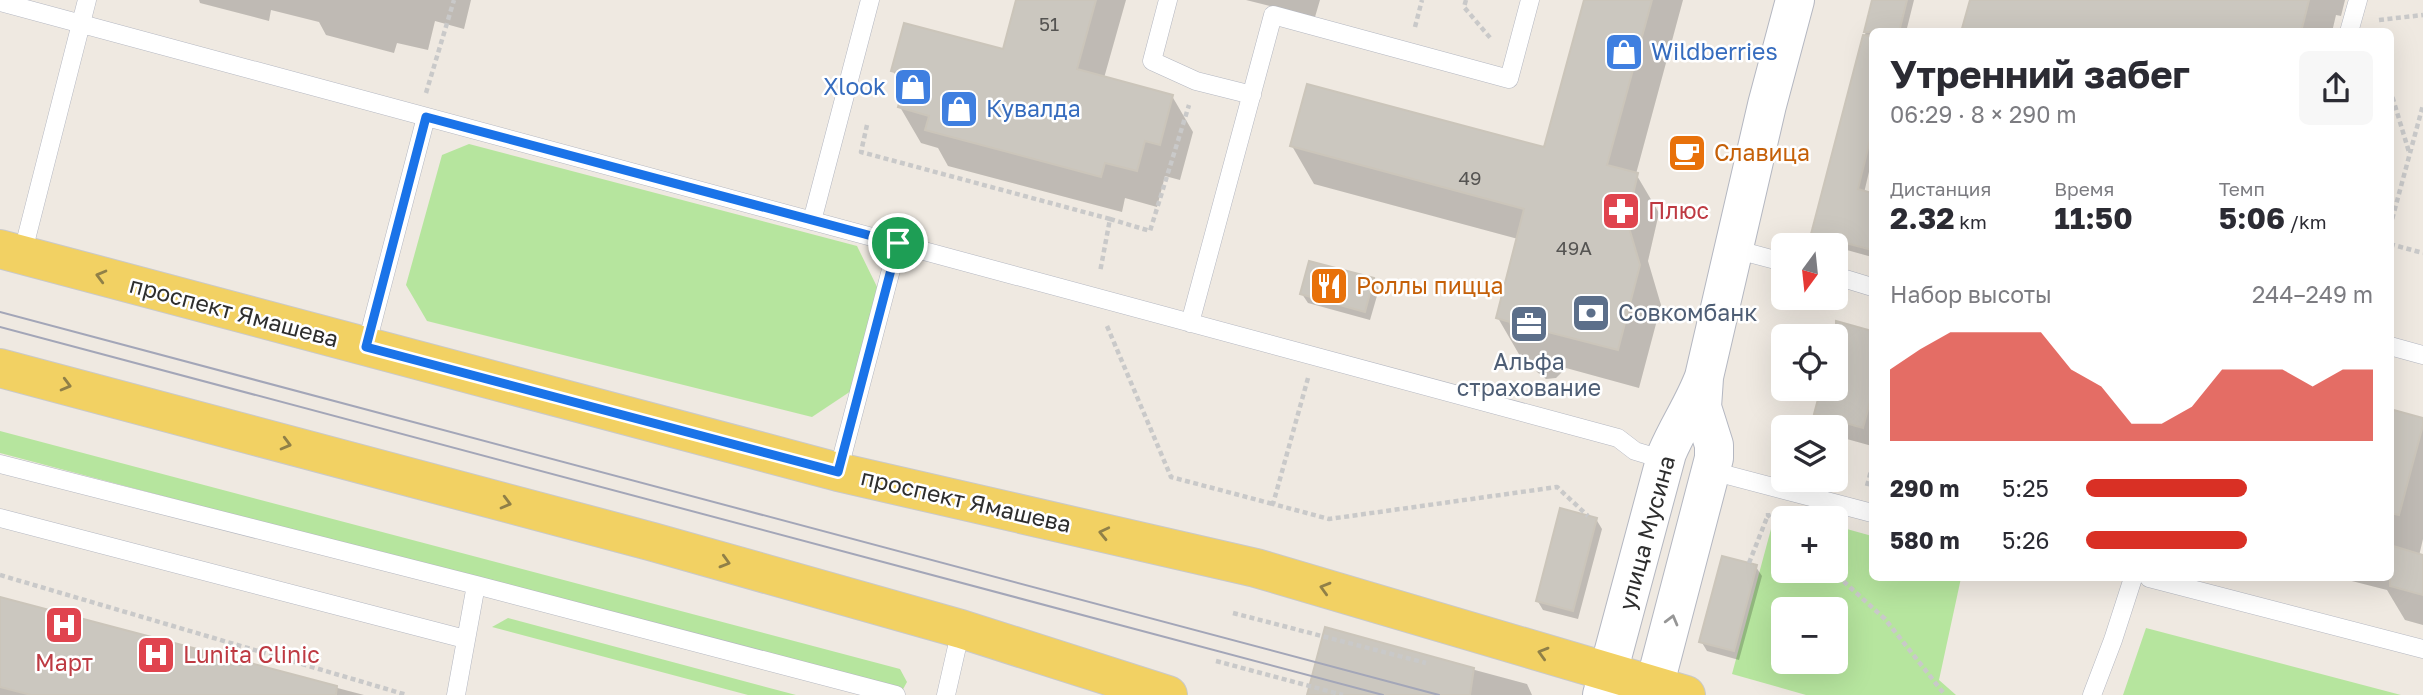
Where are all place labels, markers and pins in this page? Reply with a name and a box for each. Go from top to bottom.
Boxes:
shop icon: Wildberries [1603,31,1645,73]
place label: Wildberries [1651,37,1778,65]
shop icon: Xlook [892,66,934,108]
place label: Xlook [823,72,886,100]
shop icon: Кувалда [938,88,980,130]
place label: Кувалда [986,94,1081,122]
cafe icon: Славица [1666,132,1708,174]
place label: Славица [1714,138,1810,166]
pharmacy icon: Плюс [1600,190,1642,232]
place label: Плюс [1648,196,1709,224]
pin [868,213,928,273]
restaurant icon: Роллы пицца [1308,265,1350,307]
place label: Роллы пицца [1356,271,1503,299]
bank icon: Совкомбанк [1570,292,1612,334]
place label: Совкомбанк [1618,298,1758,326]
office icon: Альфа страхование [1508,303,1550,345]
place label: Альфа страхование [1457,347,1601,401]
hospital icon: Март [43,604,85,646]
hospital icon: Lunita Clinic [135,634,177,676]
place label: Lunita Clinic [183,640,320,668]
place label: Март [35,648,93,676]

